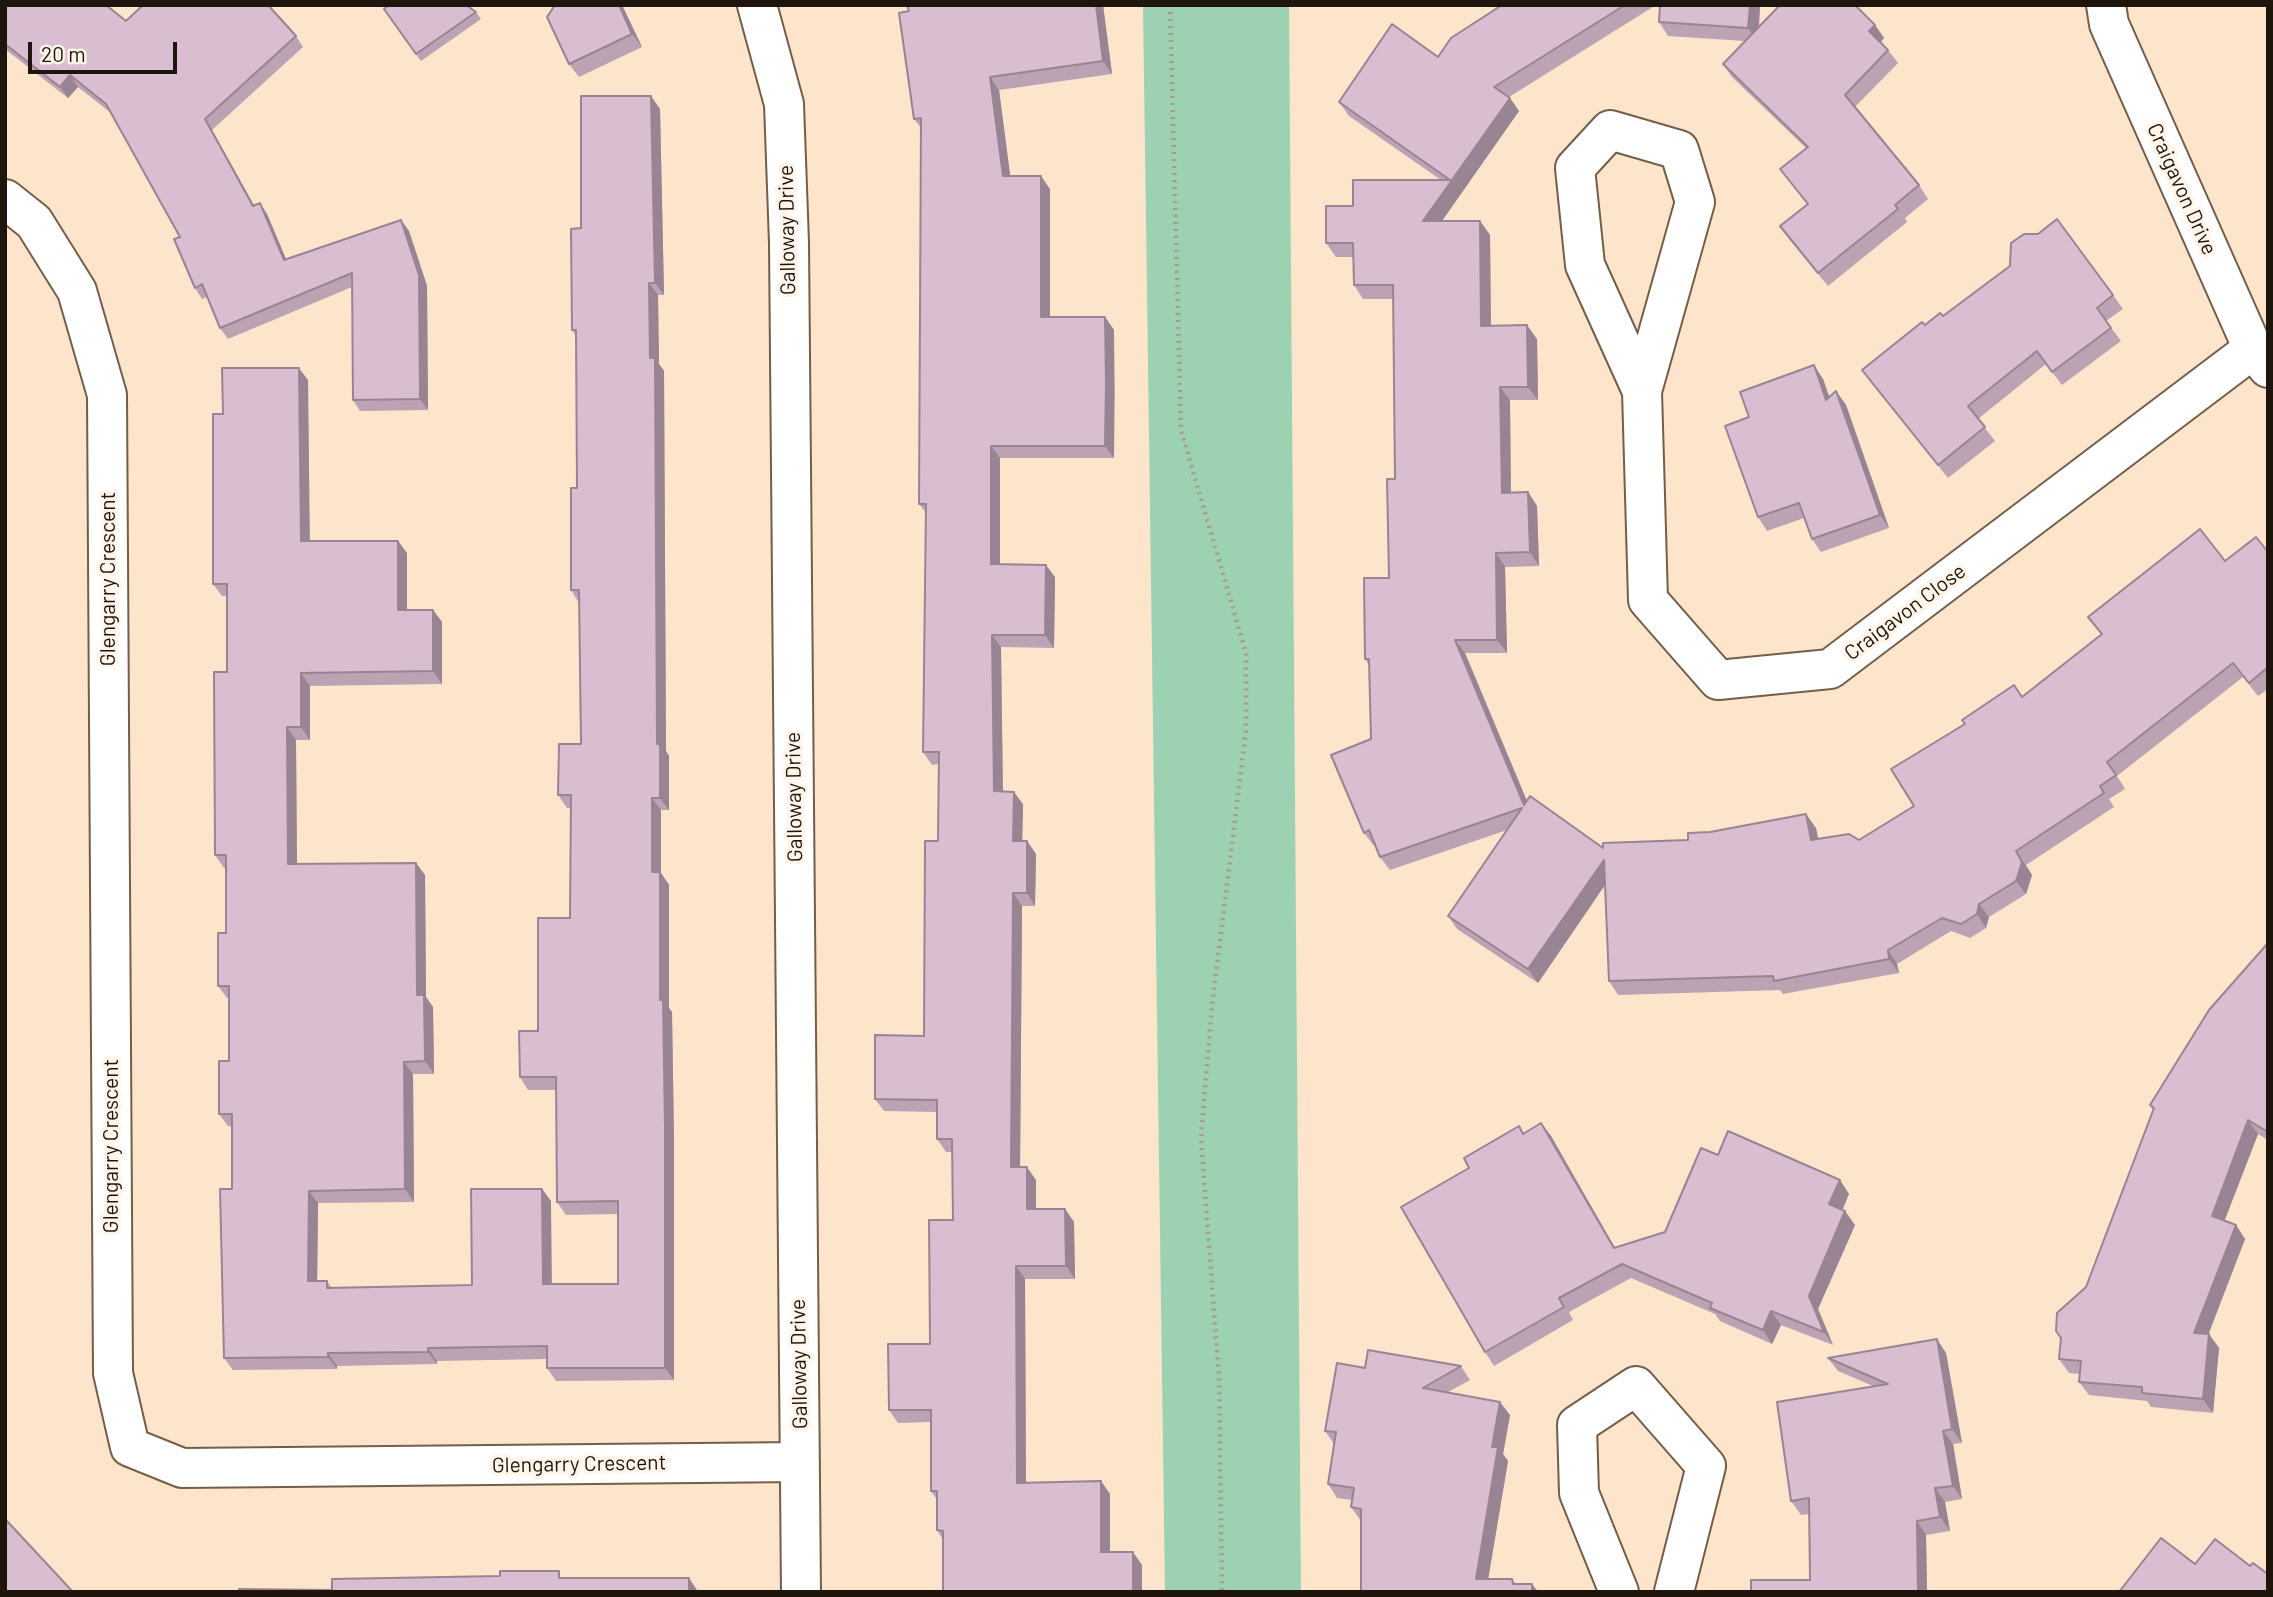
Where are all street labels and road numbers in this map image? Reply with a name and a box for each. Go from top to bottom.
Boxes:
street label: Craigavon Drive [2142,119,2222,259]
street label: Galloway Drive [773,165,801,295]
street label: Glengarry Crescent [95,492,121,666]
street label: Craigavon Close [1839,558,1971,666]
street label: Galloway Drive [780,732,808,862]
street label: Glengarry Crescent [98,1059,124,1233]
street label: Galloway Drive [785,1299,813,1429]
street label: Glengarry Crescent [492,1450,666,1478]

